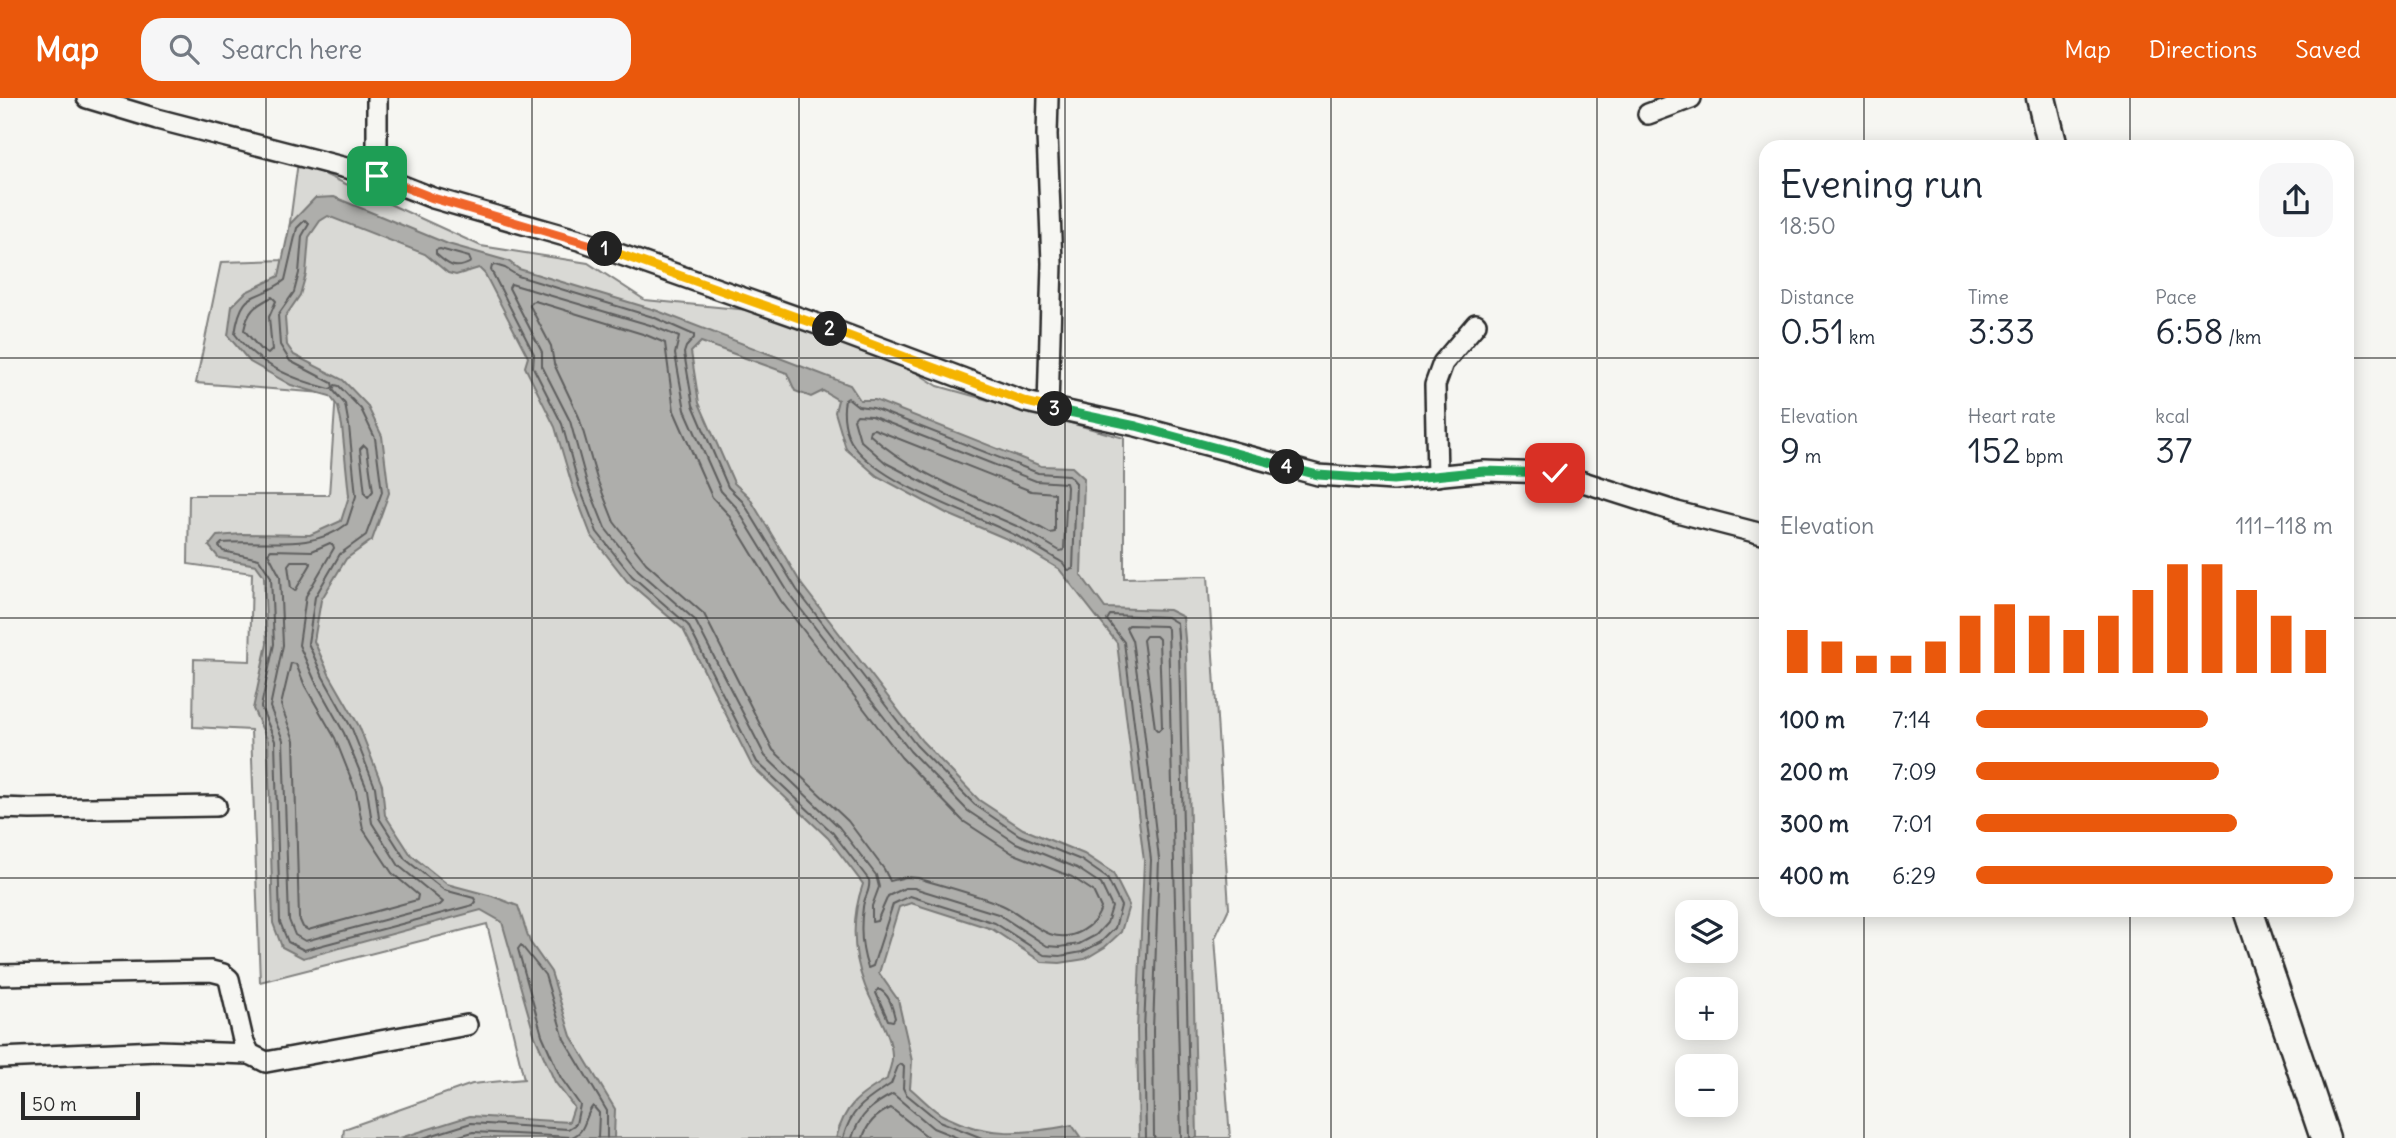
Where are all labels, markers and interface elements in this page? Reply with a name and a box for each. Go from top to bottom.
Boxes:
search box [141,18,631,81]
text: Map [35,28,99,70]
icon: search [165,30,203,68]
text: Search here [221,33,362,66]
text: Map [2064,34,2111,64]
text: Directions [2149,34,2257,64]
text: Saved [2295,34,2361,64]
pin [347,146,407,206]
icon: arrive [358,157,396,195]
text: Evening run [1780,161,1983,208]
button: share [2259,163,2333,237]
text: 18:50 [1780,211,1836,240]
pin: 1 [588,232,622,266]
text: 1 [601,236,608,260]
text: Distance [1780,285,1854,309]
text: Time [1968,285,2009,309]
text: Pace [2155,285,2197,309]
text: 0.51 [1780,309,1844,353]
text: 3:33 [1968,309,2035,353]
text: 6:58 [2155,309,2224,353]
pin: 2 [812,312,848,346]
text: 2 [824,316,835,340]
text: km [1844,325,1875,349]
text: /km [2224,325,2262,349]
pin: 3 [1038,392,1072,426]
text: 3 [1049,396,1060,420]
text: Elevation [1780,404,1858,428]
text: Heart rate [1968,404,2056,428]
text: kcal [2155,404,2190,428]
text: 9 [1780,428,1800,472]
text: 152 [1968,428,2021,472]
text: 37 [2155,428,2192,472]
pin [1525,443,1585,503]
text: m [1800,444,1821,468]
text: bpm [2021,444,2063,468]
pin: 4 [1270,450,1304,484]
text: 4 [1281,454,1292,478]
icon: check [1536,454,1574,492]
text: Elevation [1780,511,1874,540]
text: 111–118 m [2235,511,2333,540]
text: 100 m [1780,705,1845,734]
text: 7:14 [1892,705,1931,734]
text: 200 m [1780,757,1849,786]
text: 7:09 [1892,757,1937,786]
text: 300 m [1780,809,1849,838]
text: 7:01 [1892,809,1933,838]
text: 400 m [1780,861,1849,890]
text: 6:29 [1892,861,1936,890]
map controls [1675,900,1738,1117]
button: layers [1675,900,1738,963]
button: + [1675,977,1738,1040]
button: − [1675,1054,1738,1117]
scale bar [21,1089,140,1121]
text: 50 m [32,1092,77,1116]

